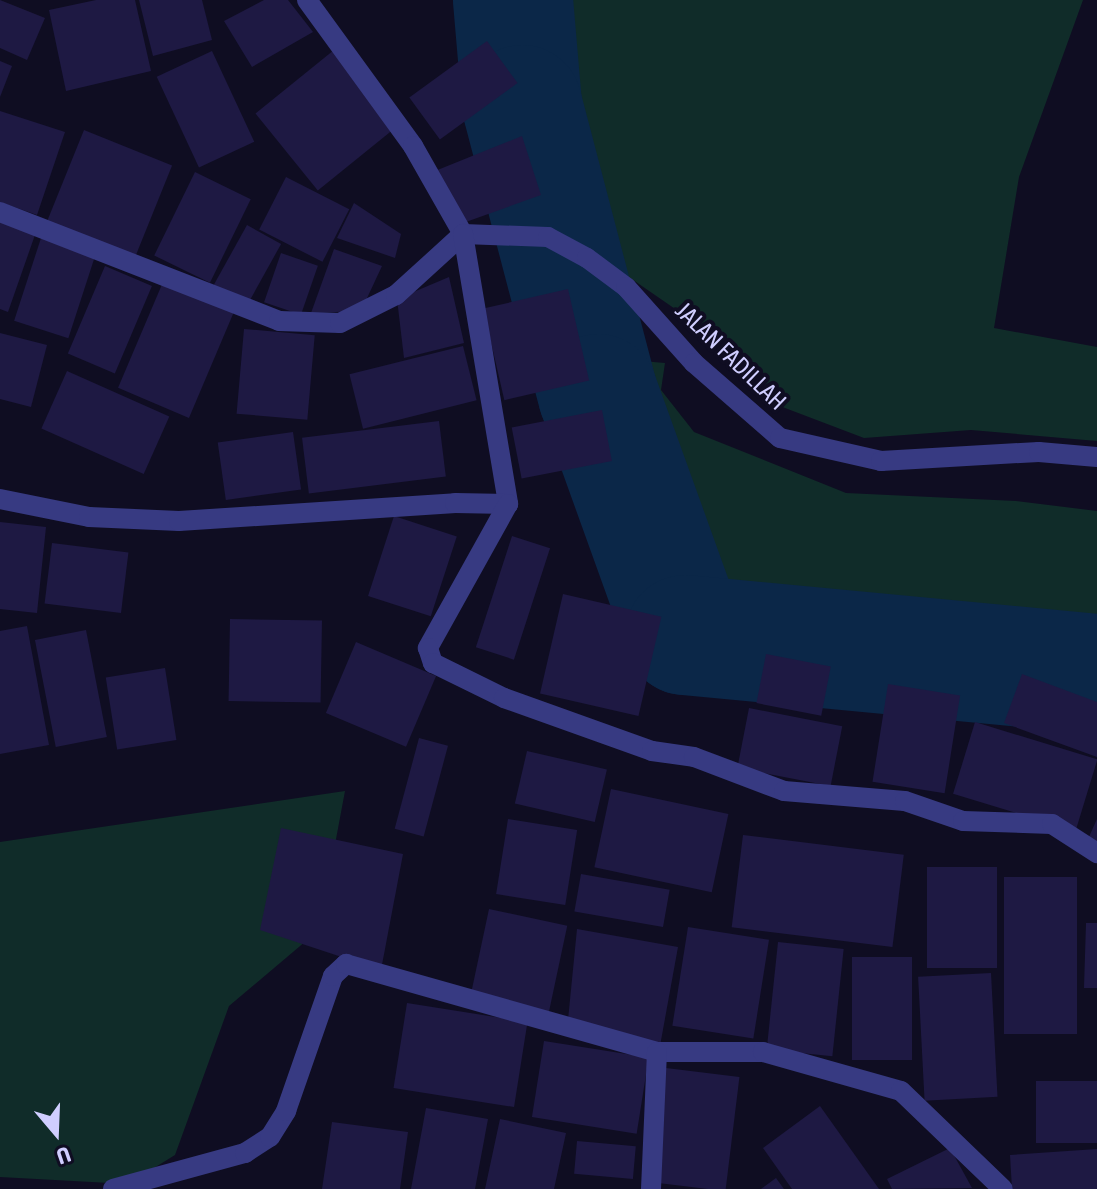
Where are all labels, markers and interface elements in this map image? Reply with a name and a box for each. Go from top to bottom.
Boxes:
street label: JALAN FADILLAH [670,296,792,416]
north arrow [16,1093,96,1173]
text: U [53,1141,74,1170]

